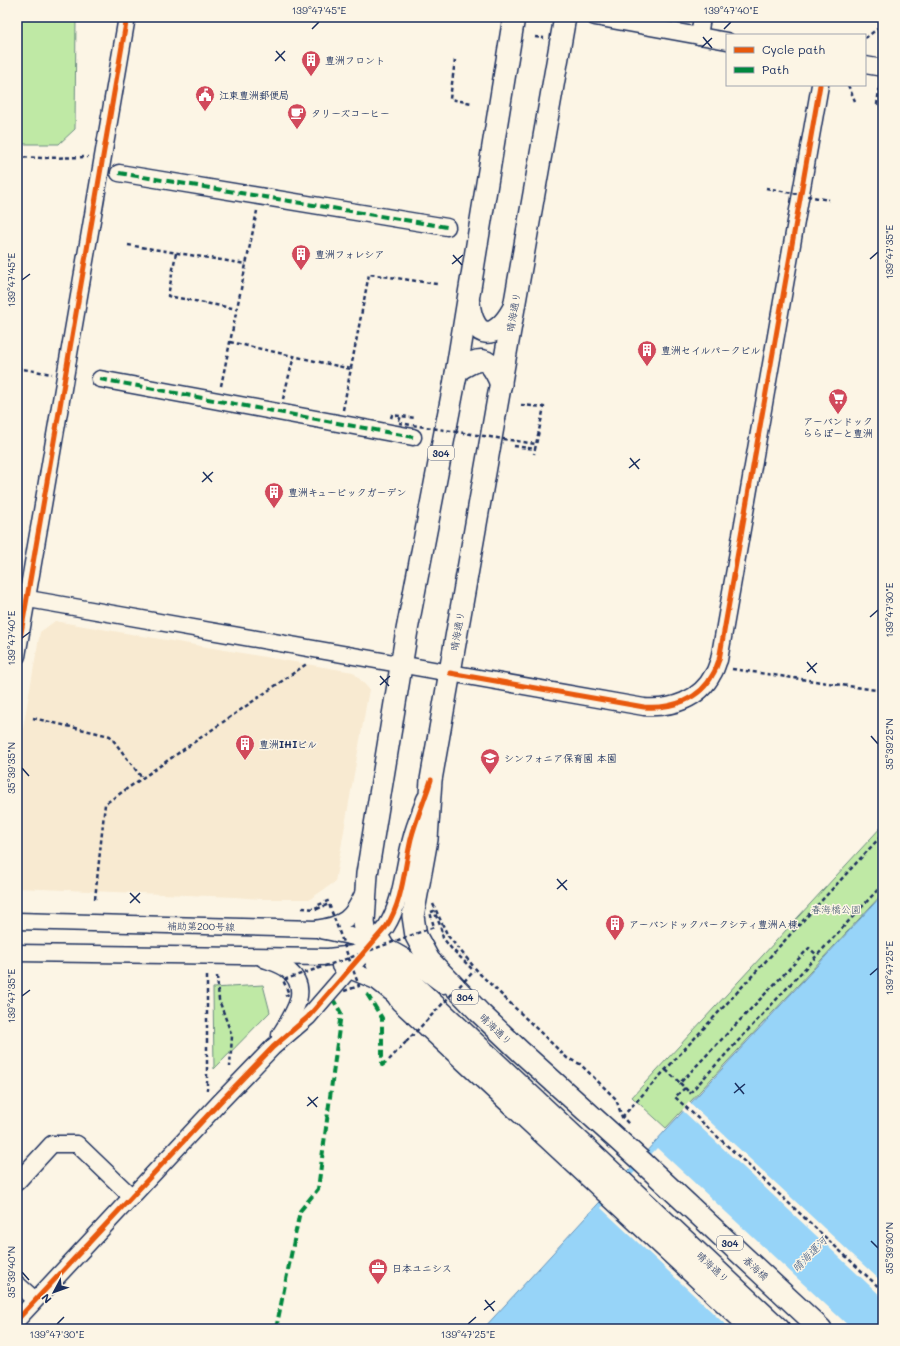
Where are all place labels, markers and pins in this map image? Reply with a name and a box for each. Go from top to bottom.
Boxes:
building icon: 豊洲フロント [300,49,322,77]
place label: 豊洲フロント [325,53,385,67]
public building icon: 江東豊洲郵便局 [194,84,216,112]
place label: 江東豊洲郵便局 [219,88,289,102]
cafe icon: タリーズコーヒー [286,102,308,130]
place label: タリーズコーヒー [311,106,390,120]
building icon: 豊洲フォレシア [290,243,312,271]
place label: 豊洲フォレシア [315,247,384,261]
building icon: 豊洲セイルパークビル [636,339,658,367]
place label: 豊洲セイルパークビル [661,343,760,357]
supermarket icon: アーバンドック ららぽーと豊洲 [827,387,849,415]
place label: アーバンドック ららぽーと豊洲 [803,414,873,440]
building icon: 豊洲キュービックガーデン [263,481,285,509]
place label: 豊洲キュービックガーデン [288,485,407,499]
building icon: 豊洲IHIビル [234,733,256,761]
place label: 豊洲IHIビル [259,737,317,751]
school or university icon: シンフォニア保育園 本園 [479,747,501,775]
place label: シンフォニア保育園 本園 [504,751,617,765]
building icon: アーバンドックパークシティ豊洲Ａ棟 [604,913,626,941]
place label: アーバンドックパークシティ豊洲Ａ棟 [629,917,798,931]
office icon: 日本ユニシス [367,1257,389,1285]
place label: 日本ユニシス [392,1261,452,1275]

